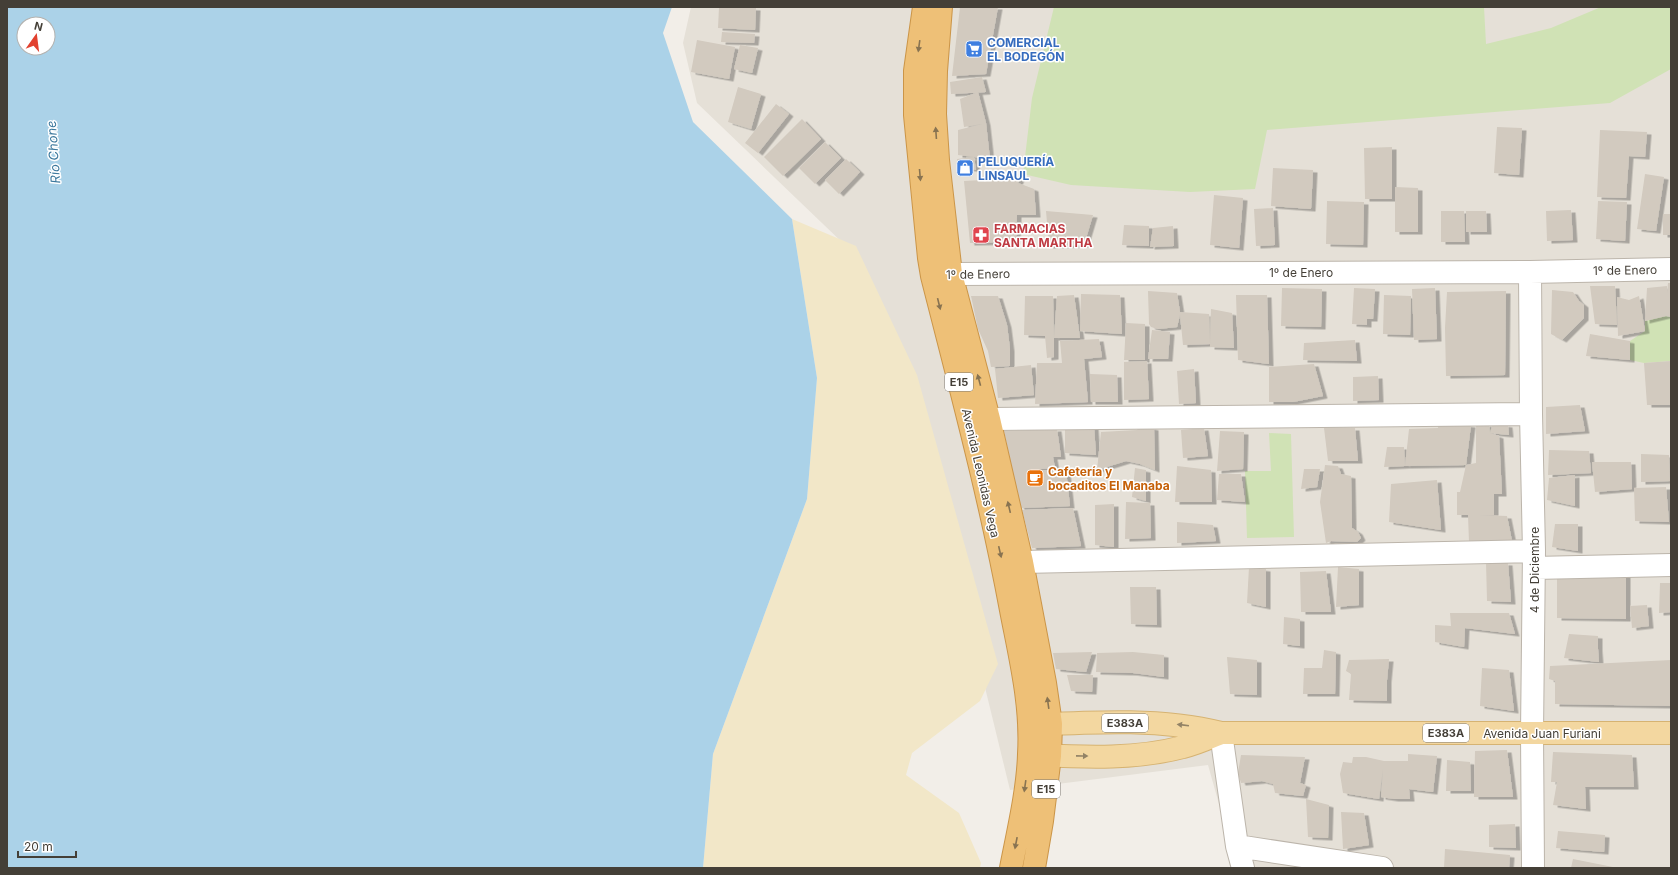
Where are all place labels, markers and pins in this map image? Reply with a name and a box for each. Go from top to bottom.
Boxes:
place label: COMERCIAL EL BODEGÓN [987,35,1064,64]
supermarket icon: COMERCIAL EL BODEGÓN [964,39,984,59]
place label: PELUQUERÍA LINSAUL [978,154,1054,183]
shop icon: PELUQUERÍA LINSAUL [955,158,975,178]
place label: FARMACIAS SANTA MARTHA [994,221,1093,250]
pharmacy icon: FARMACIAS SANTA MARTHA [971,225,991,245]
place label: Cafetería y bocaditos El Manaba [1048,464,1170,493]
cafe icon: Cafetería y bocaditos El Manaba [1025,468,1045,488]

